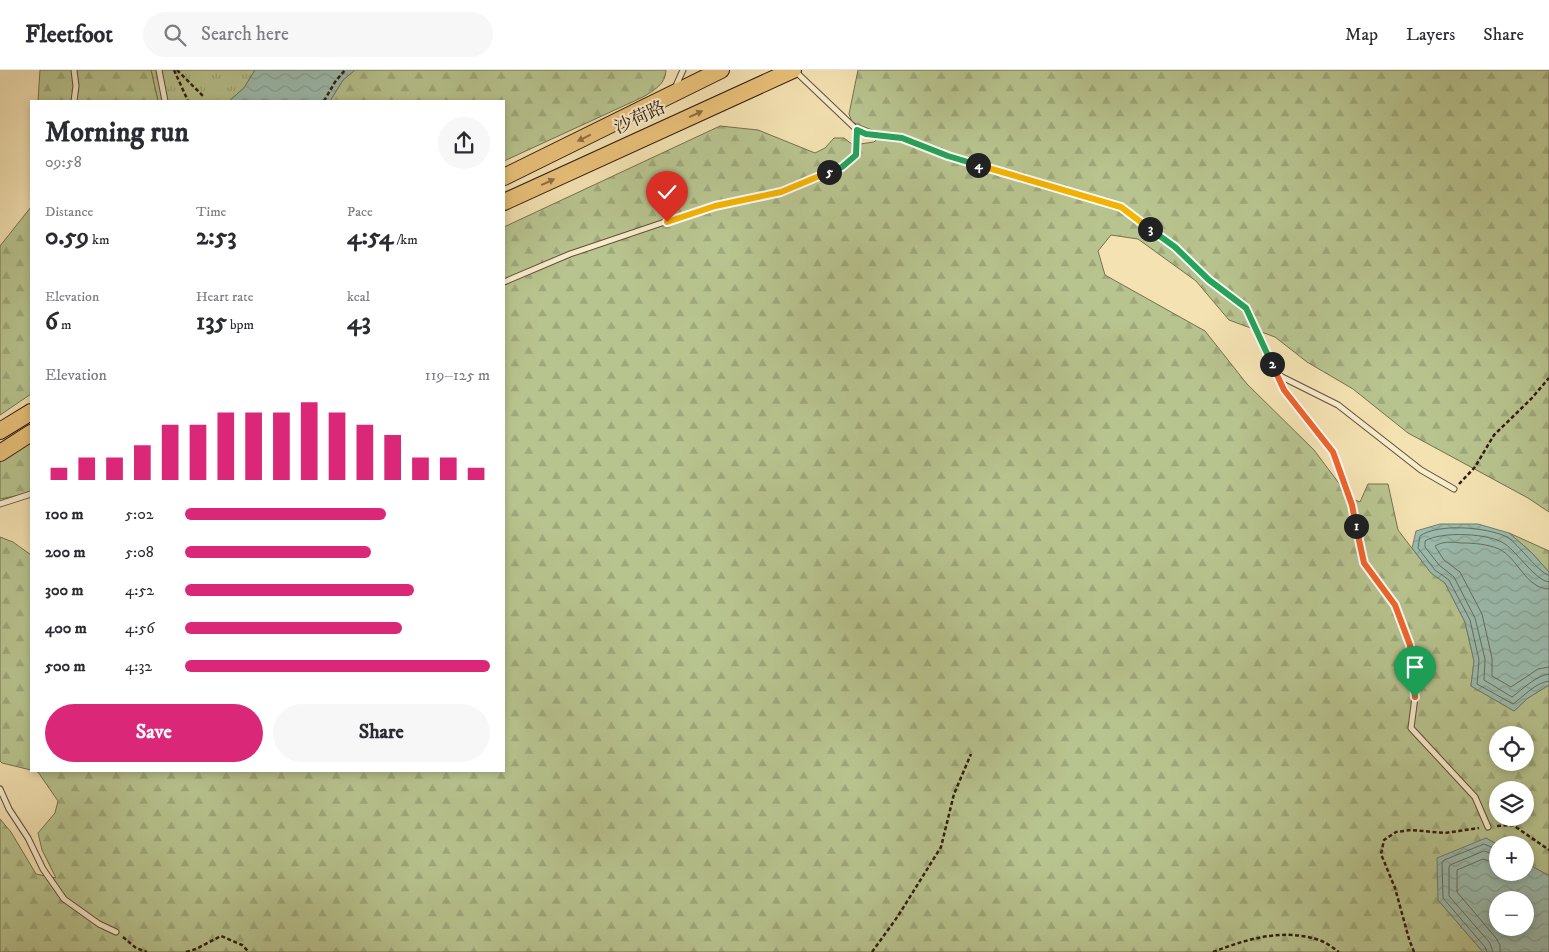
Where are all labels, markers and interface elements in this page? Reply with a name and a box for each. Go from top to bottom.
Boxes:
search box [143,12,493,57]
text: Fleetfoot [25,20,113,50]
icon: search [161,21,189,49]
text: Search here [201,23,289,46]
text: Map [1345,24,1378,46]
text: Layers [1406,24,1455,46]
text: Share [1483,24,1524,46]
street label: 沙荷路 [611,97,669,139]
one-way arrow [689,110,703,118]
text: Morning run [45,115,189,150]
button: share [438,117,490,169]
one-way arrow [576,134,591,142]
text: 09:58 [45,152,82,172]
pin: 4 [966,152,990,178]
text: 4 [974,156,983,174]
pin: 5 [816,160,842,184]
text: 5 [826,163,833,181]
pin [646,171,688,222]
one-way arrow [541,178,555,186]
icon: check [653,178,681,206]
text: Distance [45,203,93,221]
text: Time [196,203,226,221]
text: Pace [347,203,373,221]
pin: 3 [1138,216,1162,242]
text: 3 [1148,220,1153,238]
text: 0.59 [45,221,89,252]
text: 2:53 [196,221,237,252]
text: 4:54 [347,221,393,252]
text: km [89,231,109,249]
text: /km [393,231,418,249]
text: Elevation [45,288,99,306]
text: Heart rate [196,288,253,306]
text: kcal [347,288,370,306]
text: 6 [45,306,58,337]
text: 135 [196,306,227,337]
text: 43 [347,306,371,337]
text: m [58,316,72,334]
text: bpm [227,316,254,334]
pin: 2 [1260,352,1284,376]
text: 2 [1269,355,1276,373]
text: Elevation [45,365,107,385]
text: 119–125 m [425,365,490,385]
text: 100 m [45,504,84,524]
text: 5:02 [125,504,154,524]
pin: 1 [1344,514,1368,538]
text: 1 [1354,517,1359,535]
text: 200 m [45,542,86,562]
text: 5:08 [125,542,154,562]
text: 300 m [45,580,84,600]
text: 4:52 [125,580,154,600]
text: 400 m [45,618,87,638]
text: 4:56 [125,618,155,638]
pin [1394,646,1436,697]
icon: arrive [1401,653,1429,681]
text: 500 m [45,656,86,676]
text: 4:32 [125,656,152,676]
button: Save [45,704,263,762]
button: Share [273,704,490,762]
map controls [1489,726,1534,936]
button: locate [1489,726,1534,771]
button: layers [1489,781,1534,826]
button: + [1489,836,1534,881]
button: − [1489,891,1534,936]

